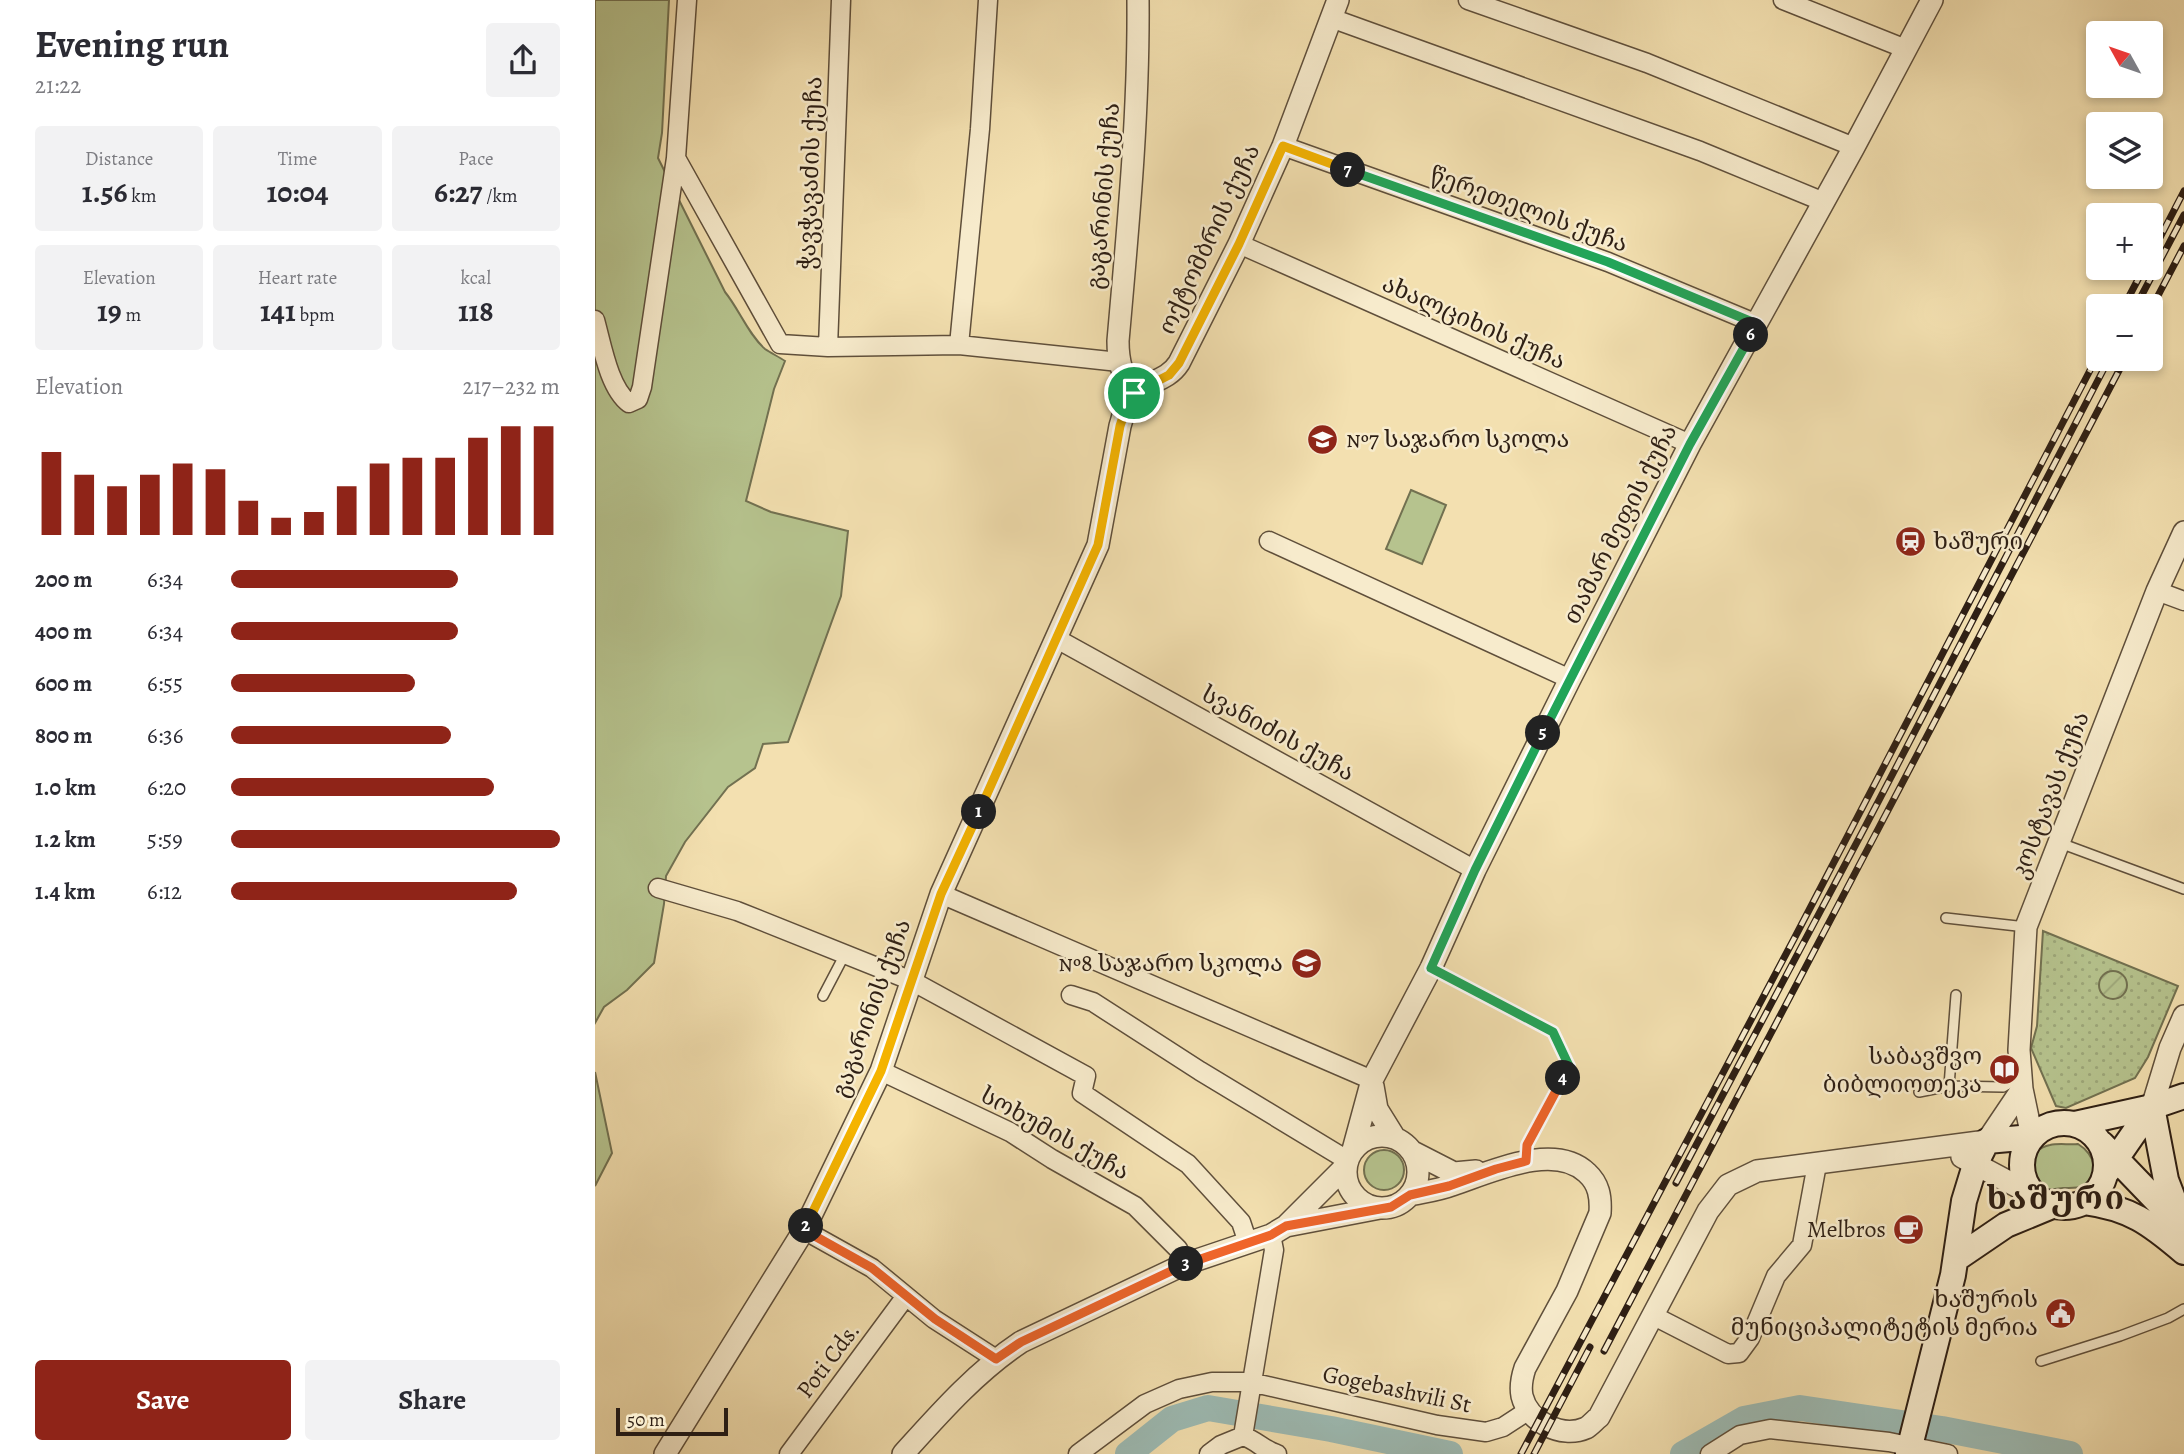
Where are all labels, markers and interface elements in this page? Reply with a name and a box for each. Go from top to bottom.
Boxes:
text: Evening run [35,18,229,70]
north arrow [2086,21,2163,98]
map controls [2086,21,2163,371]
button: share [486,23,560,97]
text: 21:22 [35,70,81,101]
street label: ჭავჭავაძის ქუჩა [791,76,829,270]
street label: გაგარინის ქუჩა [1079,101,1127,291]
button: layers [2086,112,2163,189]
street label: ოქტომბრის ქუჩა [1151,139,1267,339]
text: Distance [85,146,153,172]
text: Time [278,146,317,172]
text: Pace [458,146,493,172]
pin: 7 [1331,152,1365,188]
text: 7 [1343,156,1352,182]
street label: წერეთელის ქუჩა [1426,158,1632,260]
text: 1.56 [82,172,128,212]
text: 10:04 [266,172,329,212]
text: 6:27 [434,172,482,212]
text: km [128,183,157,209]
text: /km [482,183,518,209]
button: + [2086,203,2163,280]
text: Elevation [83,265,156,291]
text: Heart rate [258,265,337,291]
text: kcal [461,265,491,291]
street label: ახალციხის ქუჩა [1377,267,1571,377]
text: 19 [97,291,122,331]
text: 141 [260,291,296,331]
text: 118 [458,291,494,331]
button: − [2086,294,2163,371]
text: m [122,302,141,328]
text: bpm [296,302,335,328]
pin: 6 [1733,318,1769,352]
text: 6 [1746,321,1755,347]
pin [1104,363,1164,423]
text: Elevation [35,371,123,402]
text: 217–232 m [462,371,560,402]
icon: arrive [1115,374,1153,412]
street label: თამარ მეფის ქუჩა [1556,419,1684,629]
school or university icon: №7 საჯარო სკოლა [1306,422,1340,456]
place label: №7 საჯარო სკოლა [1346,423,1569,455]
station icon: ხაშური [1893,524,1927,558]
place label: ხაშური [1933,525,2023,557]
text: 200 m [35,564,93,595]
text: 6:34 [147,564,183,595]
text: 400 m [35,616,92,647]
text: 6:34 [147,616,183,647]
text: 600 m [35,668,92,699]
text: 6:55 [147,668,183,699]
street label: სვანიძის ქუჩა [1196,678,1360,788]
street label: კოსტავას ქუჩა [2003,707,2097,883]
pin: 5 [1525,716,1560,750]
text: 5 [1538,719,1547,745]
text: 800 m [35,720,92,751]
text: 6:36 [147,720,183,751]
text: 1.0 km [35,772,96,803]
text: 6:20 [147,772,186,803]
pin: 1 [961,794,997,830]
text: 1 [975,798,982,824]
text: 1.2 km [35,824,96,855]
text: 5:59 [147,824,183,855]
text: 1.4 km [35,876,96,907]
text: 6:12 [147,876,182,907]
street label: გაგარინის ქუჩა [824,914,918,1102]
school or university icon: №8 საჯარო სკოლა [1289,946,1323,980]
place label: №8 საჯარო სკოლა [1058,947,1283,979]
place label: საბავშვო ბიბლიოთეკა [1823,1040,1982,1100]
library icon: საბავშვო ბიბლიოთეკა [1988,1053,2022,1087]
pin: 4 [1545,1060,1581,1096]
text: 4 [1558,1064,1567,1090]
street label: სოხუმის ქუჩა [975,1079,1135,1187]
district label: ხაშური [1986,1176,2126,1220]
pin: 2 [789,1208,823,1244]
text: 2 [801,1212,810,1238]
cafe icon: Melbros [1892,1212,1926,1246]
place label: Melbros [1807,1213,1886,1245]
pin: 3 [1169,1246,1203,1282]
text: 3 [1181,1250,1190,1276]
place label: ხაშურის მუნიციპალიტეტის მერია [1731,1283,2038,1343]
public building icon: ხაშურის მუნიციპალიტეტის მერია [2044,1296,2078,1330]
street label: Poti Cds. [789,1315,867,1405]
street label: Gogebashvili St [1320,1358,1474,1420]
button: Save [35,1360,291,1440]
button: Share [305,1360,560,1440]
scale bar [616,1405,728,1437]
text: 50 m [627,1407,665,1433]

